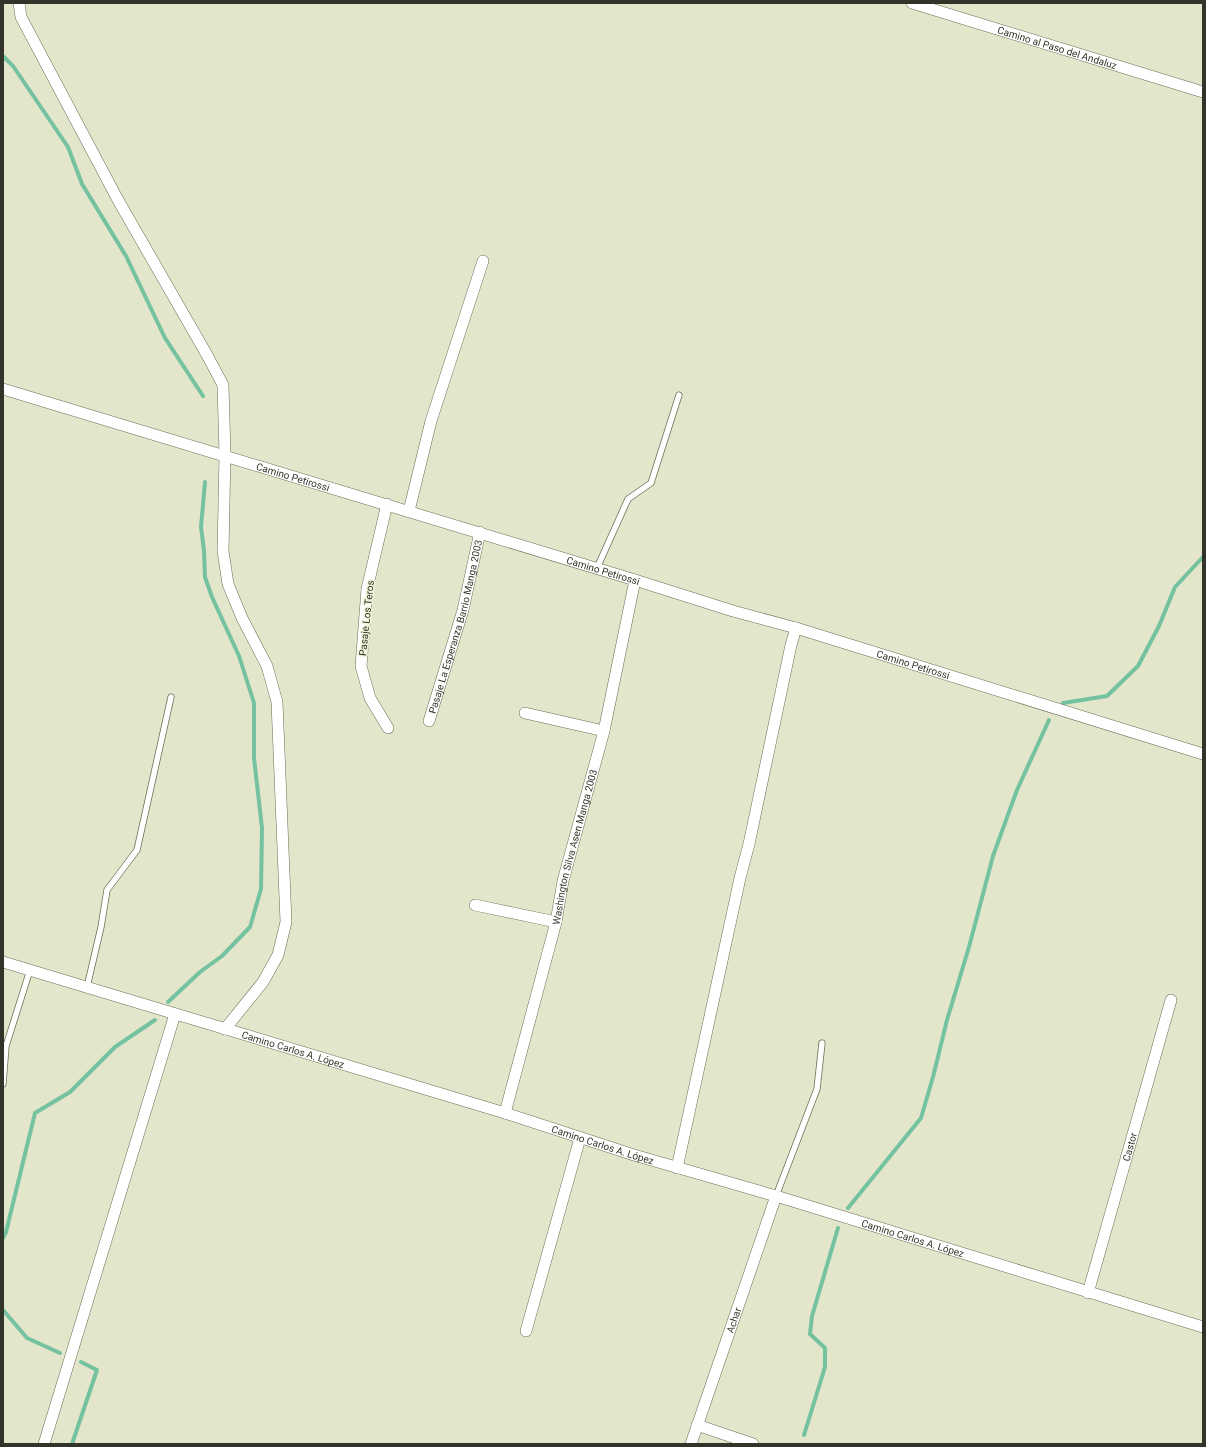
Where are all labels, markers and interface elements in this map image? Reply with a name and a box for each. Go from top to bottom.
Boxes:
street label: Camino al Paso del Andaluz [996,24,1118,71]
street label: Camino Petirossi [255,461,331,493]
street label: Pasaje La Esperanza Barrio Manga 2003 [427,539,484,715]
street label: Camino Petirossi [565,555,641,587]
street label: Pasaje Los Teros [357,580,376,656]
street label: Camino Petirossi [875,648,951,681]
street label: Washington Silva Asen Manga 2003 [551,768,599,926]
street label: Camino Carlos A. López [240,1029,346,1070]
street label: Camino Carlos A. López [550,1124,655,1166]
street label: Castor [1121,1131,1139,1163]
street label: Camino Carlos A. López [860,1218,966,1259]
street label: Achar [725,1306,744,1334]

